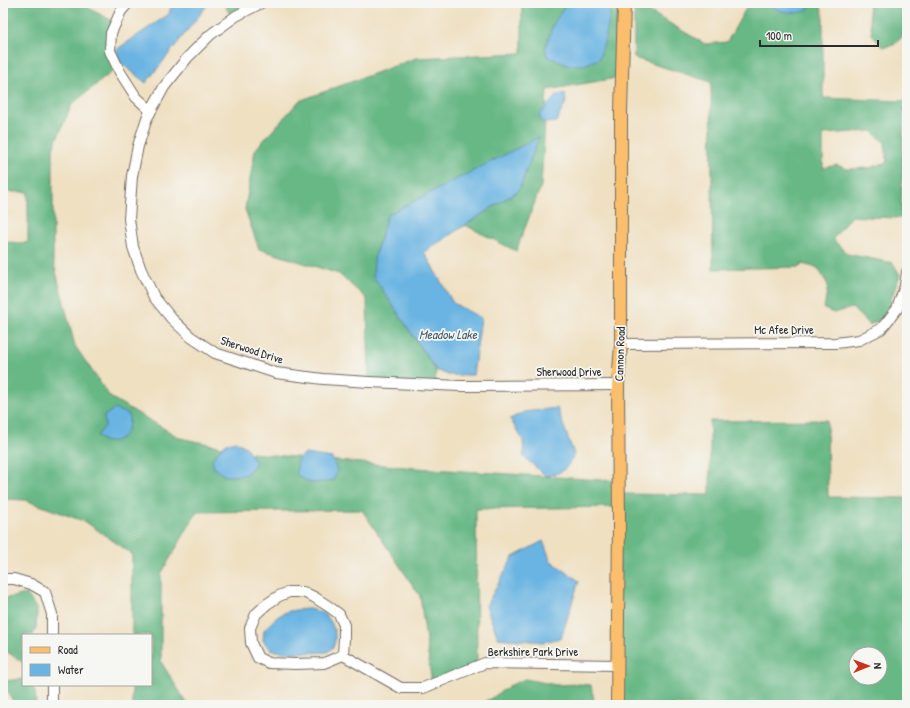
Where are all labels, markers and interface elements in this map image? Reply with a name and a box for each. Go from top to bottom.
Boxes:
scale bar [760,22,878,48]
text: 100 m [766,27,792,44]
street label: Mc Afee Drive [754,321,814,338]
water label: Meadow Lake [419,325,478,343]
street label: Cannon Road [610,326,629,382]
street label: Sherwood Drive [219,331,286,368]
street label: Sherwood Drive [536,363,602,380]
legend [22,634,152,686]
text: Road [58,641,78,658]
street label: Berkshire Park Drive [488,643,578,660]
north arrow [848,646,888,686]
text: Water [58,661,84,678]
text: N [871,663,885,669]

